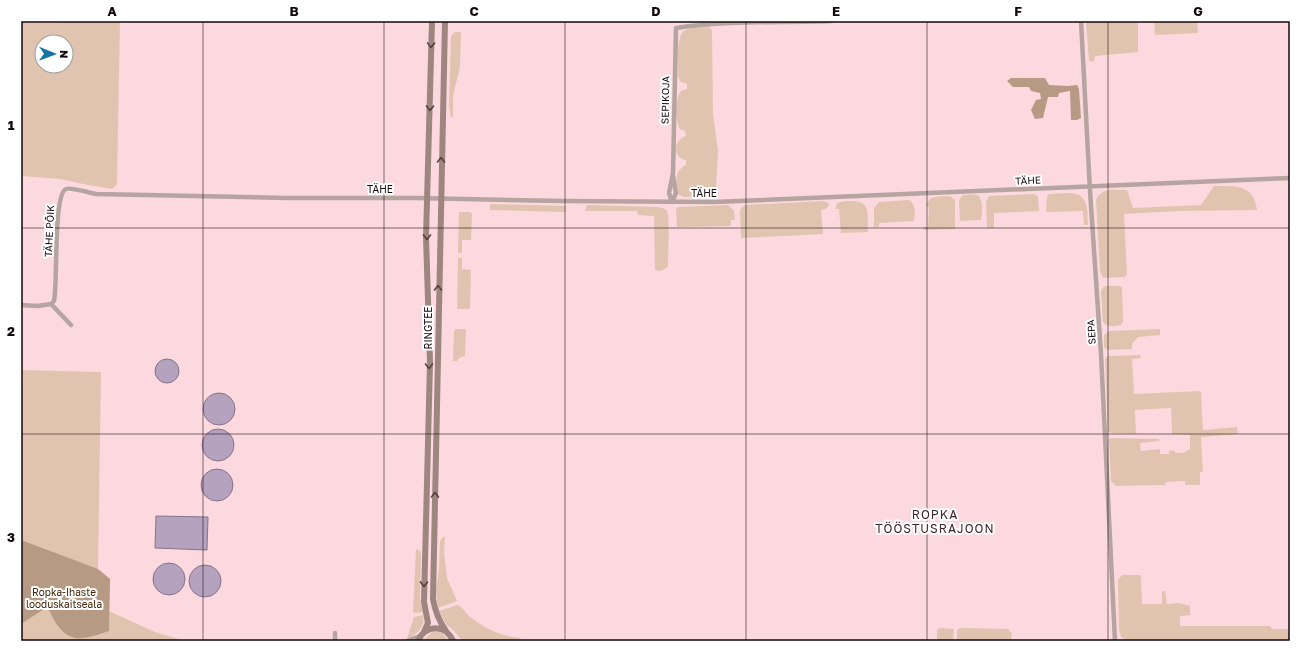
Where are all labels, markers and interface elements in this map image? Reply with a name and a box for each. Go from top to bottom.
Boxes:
text: A [107,3,117,19]
text: B [289,3,299,19]
text: C [469,3,479,19]
text: D [651,3,661,19]
text: E [832,3,840,19]
text: F [1014,3,1022,19]
text: G [1193,3,1203,19]
north arrow [34,34,74,74]
one-way arrow [427,42,435,48]
text: N [58,50,71,58]
street label: SEPIKOJA [659,75,671,124]
one-way arrow [425,105,434,111]
text: 1 [8,117,15,133]
one-way arrow [437,157,445,163]
street label: TÄHE [1015,172,1041,187]
street label: TÄHE [367,182,393,195]
street label: TÄHE [691,186,717,199]
street label: TÄHE PÕIK [41,204,56,257]
one-way arrow [422,234,431,240]
one-way arrow [434,285,442,291]
street label: RINGTEE [422,307,434,349]
street label: SEPA [1084,319,1098,345]
text: 2 [7,323,15,339]
one-way arrow [425,363,433,369]
one-way arrow [431,492,439,498]
district label: ROPKA TÖÖSTUSRAJOON [875,507,995,536]
text: 3 [7,529,15,545]
one-way arrow [420,581,428,587]
park label: Ropka-Ihaste looduskaitseala [26,586,102,610]

